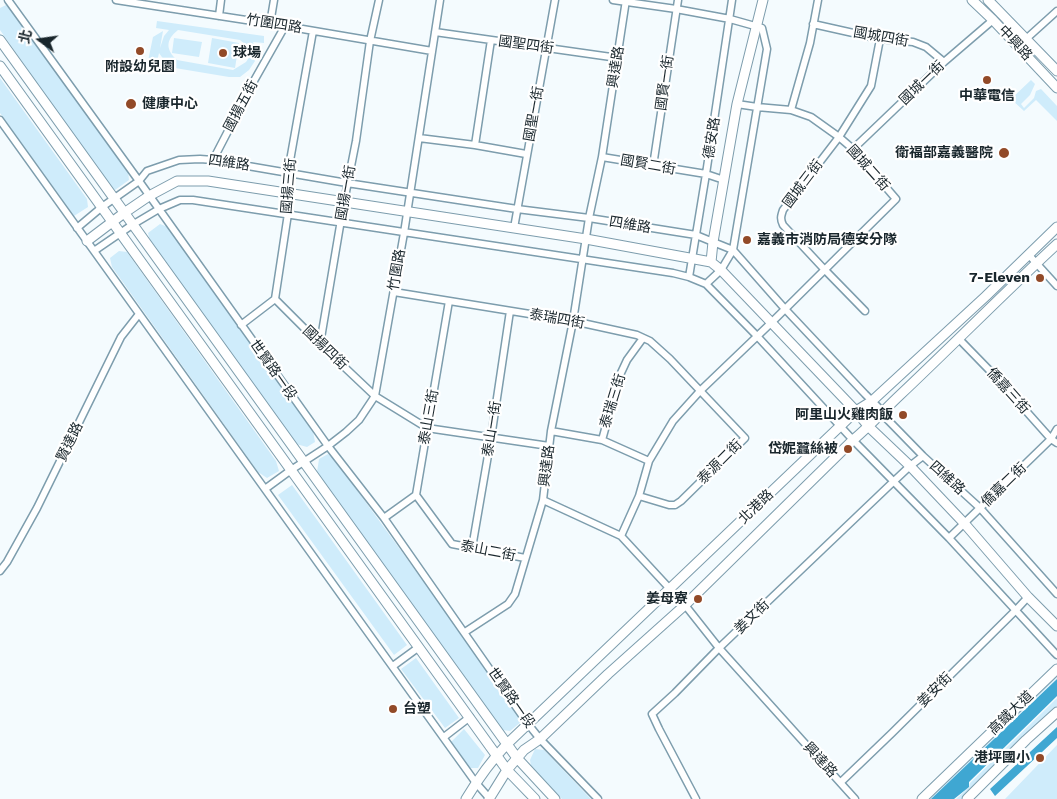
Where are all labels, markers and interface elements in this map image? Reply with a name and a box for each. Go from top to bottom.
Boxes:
street label: 竹圍四路 [245,11,303,37]
north arrow [15,15,65,65]
street label: 中興路 [995,22,1035,64]
street label: 國城四街 [852,24,910,50]
text: 北 [16,28,35,45]
street label: 國聖四街 [497,33,555,57]
marker: 附設幼兒園 [134,45,146,57]
place label: 球場 [233,45,261,61]
street label: 興達路 [604,45,628,89]
marker: 球場 [217,47,229,59]
street label: 國賢一街 [653,54,677,112]
street label: 國城一街 [896,58,948,108]
place label: 附設幼兒園 [105,59,175,75]
marker: 中華電信 [981,74,993,86]
street label: 國揚五街 [220,77,262,135]
street label: 國聖一街 [521,85,547,143]
place label: 中華電信 [959,88,1015,104]
place label: 健康中心 [142,96,198,112]
marker: 健康中心 [124,97,138,111]
street label: 德安路 [700,116,724,160]
street label: 國城二街 [843,142,893,194]
place label: 衛福部嘉義醫院 [895,145,993,161]
marker: 衛福部嘉義醫院 [997,146,1011,160]
street label: 四維路 [207,152,251,174]
street label: 國賢二街 [619,152,677,178]
street label: 國揚三街 [278,157,300,215]
street label: 國城三街 [779,157,827,211]
street label: 國揚一街 [333,164,359,222]
street label: 四維路 [608,213,652,237]
place label: 嘉義市消防局德安分隊 [757,232,897,248]
marker: 嘉義市消防局德安分隊 [741,234,753,246]
street label: 竹圍路 [385,248,409,292]
place label: 7-Eleven [969,270,1030,286]
marker: 7-Eleven [1034,272,1046,284]
street label: 泰瑞四街 [528,306,586,332]
street label: 國揚四街 [299,323,351,373]
street label: 世賢路一段 [246,337,300,403]
street label: 僑嘉三街 [983,365,1033,417]
street label: 泰瑞三街 [597,372,629,430]
street label: 泰山三街 [416,388,442,446]
street label: 泰山一街 [479,400,505,458]
place label: 阿里山火雞肉飯 [795,407,893,423]
marker: 阿里山火雞肉飯 [897,409,909,421]
street label: 賢達路 [53,419,87,465]
street label: 泰源二街 [694,436,746,488]
place label: 岱妮蠶絲被 [768,441,838,457]
marker: 岱妮蠶絲被 [842,443,854,455]
street label: 興達路 [536,444,558,488]
street label: 四維路 [926,458,968,498]
street label: 僑嘉二街 [978,460,1030,510]
street label: 北港路 [735,486,777,528]
street label: 泰山二街 [459,537,517,565]
place label: 姜母寮 [646,591,688,607]
marker: 姜母寮 [692,593,704,605]
street label: 姜文街 [731,596,773,638]
street label: 世賢路一段 [484,665,538,731]
street label: 姜安街 [914,669,956,711]
street label: 高鐵大道 [985,688,1037,738]
place label: 台塑 [403,701,431,717]
marker: 台塑 [387,703,399,715]
street label: 興達路 [800,739,840,781]
place label: 港坪國小 [974,750,1030,766]
marker: 港坪國小 [1034,752,1046,764]

